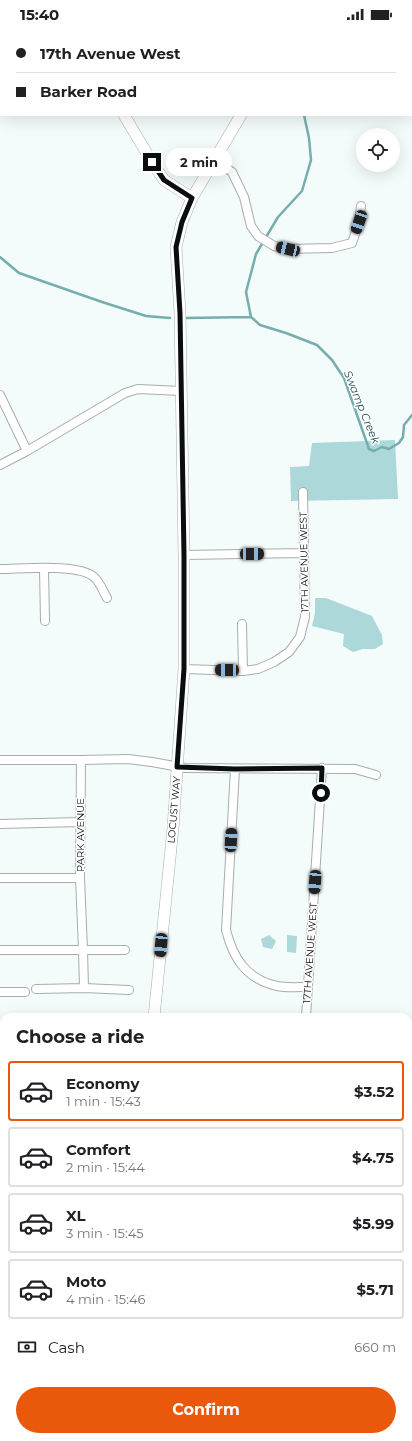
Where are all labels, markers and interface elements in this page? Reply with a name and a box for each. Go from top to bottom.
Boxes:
text: 15:40 [20,5,59,24]
text: 17th Avenue West [40,44,180,63]
text: Barker Road [40,82,137,101]
map controls [356,128,400,172]
button: locate [356,128,400,172]
callout: 2 min [166,148,232,176]
route end [143,153,161,171]
text: 2 min [180,154,218,170]
car [349,209,369,235]
car [275,240,301,258]
water label: Swamp Creek [341,368,383,446]
street label: 17TH AVENUE WEST [297,511,311,613]
car [240,548,264,560]
car [215,664,239,676]
street label: LOCUST WAY [165,775,183,844]
route start [312,784,330,802]
street label: PARK AVENUE [74,798,87,872]
car [224,828,238,852]
car [308,870,322,894]
street label: 17TH AVENUE WEST [300,902,320,1004]
car [154,933,168,957]
text: Choose a ride [16,1026,144,1048]
icon: car [18,1073,54,1109]
text: Economy [66,1074,139,1093]
text: $3.52 [354,1082,394,1101]
text: 1 min · 15:43 [66,1093,141,1109]
icon: car [18,1139,54,1175]
text: Comfort [66,1140,131,1159]
text: $4.75 [352,1148,394,1167]
text: 2 min · 15:44 [66,1159,145,1175]
icon: car [18,1205,54,1241]
text: XL [66,1206,85,1225]
text: $5.99 [352,1214,394,1233]
text: 3 min · 15:45 [66,1225,144,1241]
icon: car [18,1271,54,1307]
text: Moto [66,1272,106,1291]
text: $5.71 [356,1280,394,1299]
text: 4 min · 15:46 [66,1291,145,1307]
icon: cash [16,1336,38,1358]
text: Cash [48,1338,85,1357]
text: 660 m [354,1339,396,1355]
button: Confirm [16,1387,396,1433]

